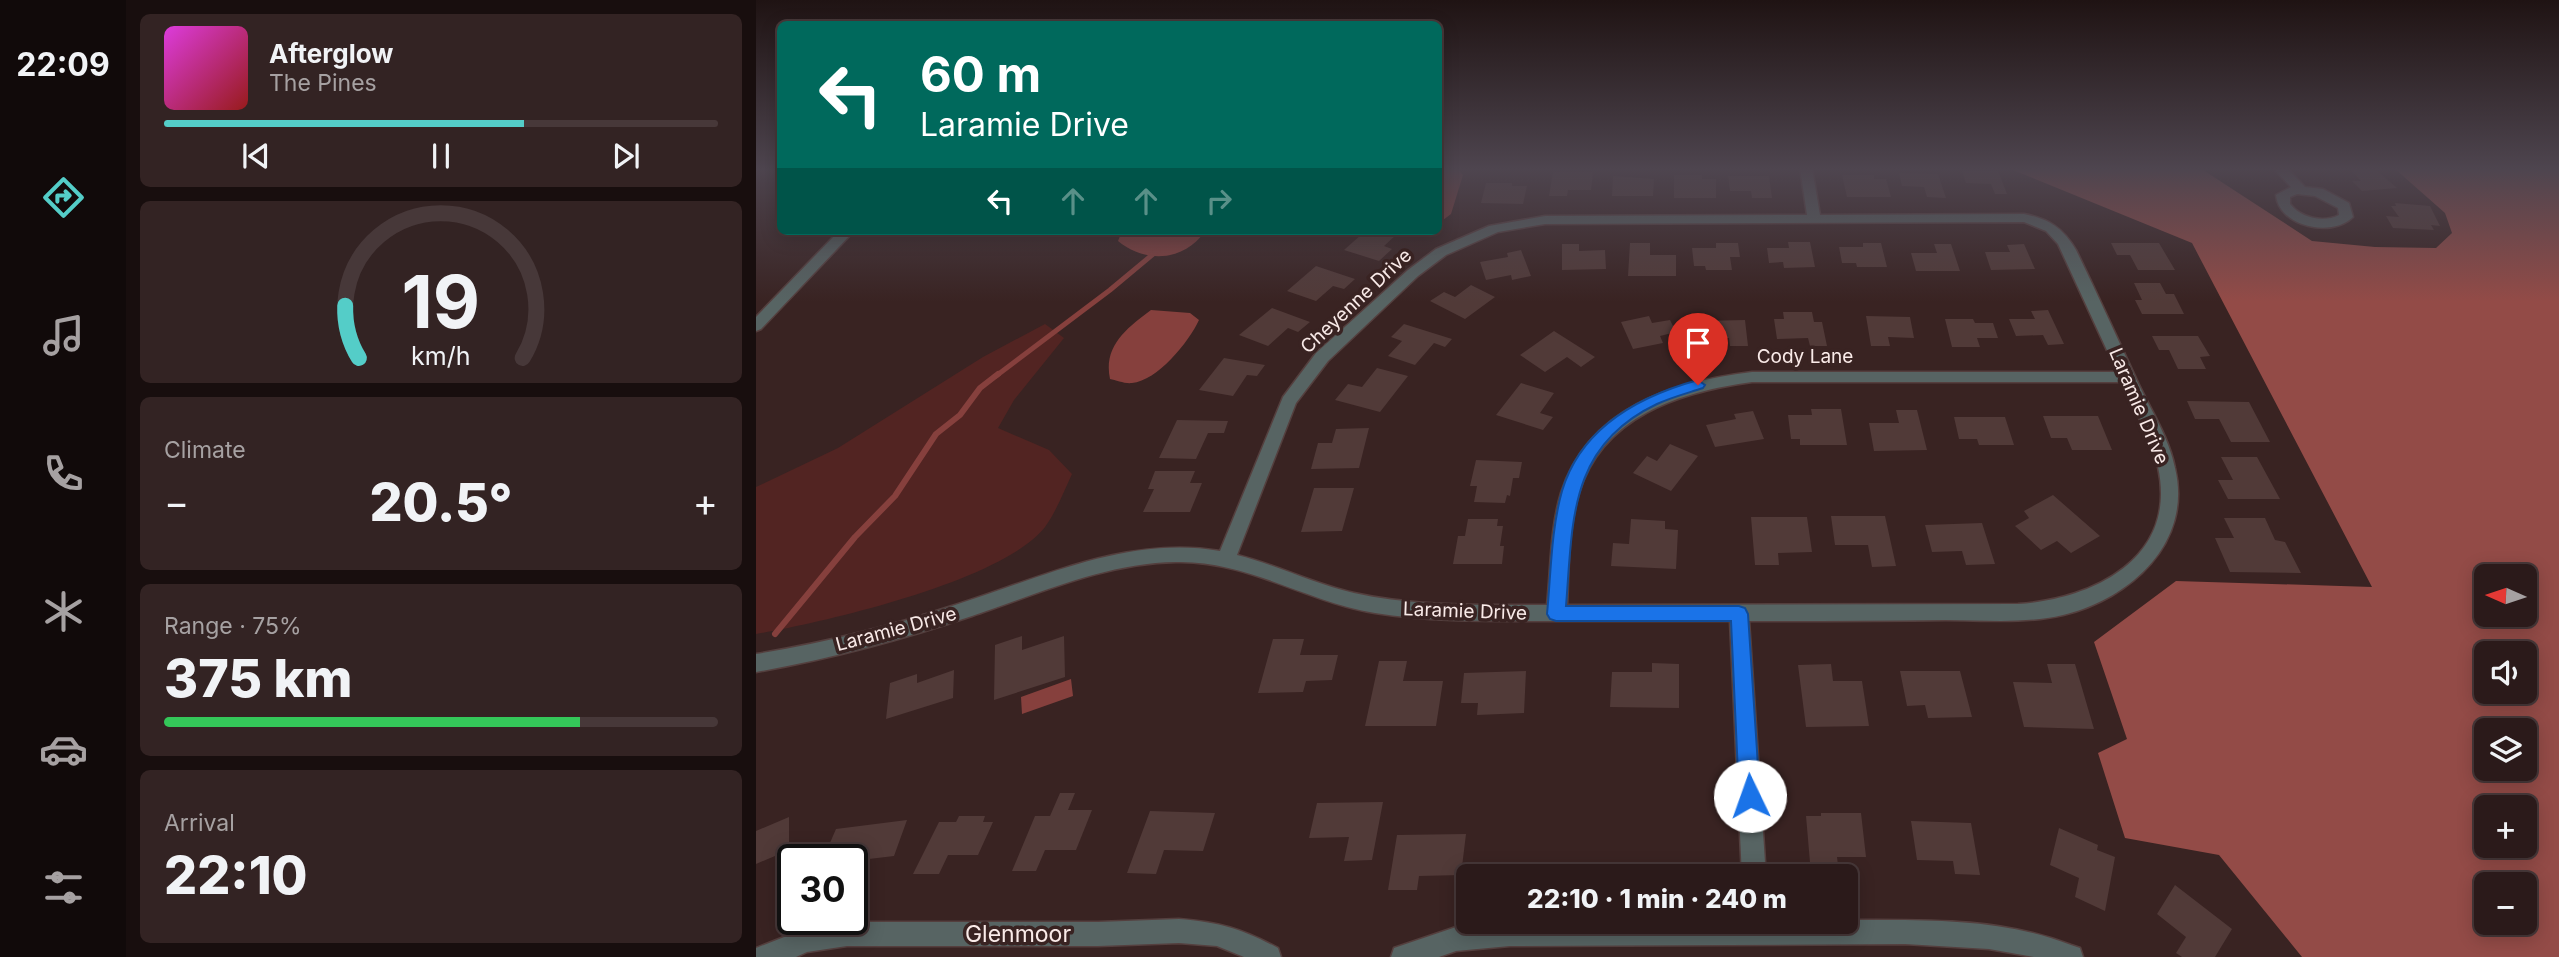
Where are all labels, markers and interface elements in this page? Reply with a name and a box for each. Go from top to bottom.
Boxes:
text: Afterglow [269,38,393,69]
text: 22:09 [16,45,110,84]
text: 60 m [920,45,1041,104]
icon: left [805,49,896,140]
text: The Pines [269,69,377,97]
text: Laramie Drive [920,105,1129,144]
icon: previous [237,137,275,175]
icon: pause [422,137,460,175]
icon: next [607,137,645,175]
icon: directions [39,173,88,222]
icon: left [981,182,1019,220]
icon: ahead [1054,182,1092,220]
icon: ahead [1127,182,1165,220]
icon: right [1200,182,1238,220]
street label: Cheyenne Drive [1296,244,1416,358]
text: 19 [402,257,480,346]
icon: music [39,311,88,360]
pin [1668,313,1728,385]
icon: arrive [1679,324,1717,362]
text: km/h [411,341,471,371]
street label: Laramie Drive [2104,344,2174,468]
street label: Cody Lane [1757,345,1853,368]
text: Climate [164,436,246,464]
icon: phone [39,449,88,498]
text: 20.5° [369,471,513,534]
text: − [164,479,189,525]
text: + [693,479,718,525]
north arrow [2474,564,2538,626]
map controls [2474,564,2537,935]
icon: climate [39,587,88,636]
street label: Laramie Drive [1403,597,1527,625]
street label: Laramie Drive [833,602,959,656]
text: Range · 75% [164,612,302,640]
button: sound [2474,641,2537,704]
text: 375 km [164,647,353,710]
button: layers [2474,718,2537,781]
icon: car [39,725,88,774]
position arrow [1713,759,1787,833]
button: + [2474,795,2537,858]
text: Arrival [164,809,235,837]
text: 22:10 [164,844,308,907]
speed limit sign: 30 [777,844,868,935]
icon: filters [39,863,88,912]
button: − [2474,872,2537,935]
text: 22:10 · 1 min · 240 m [1527,883,1787,914]
street label: Glenmoor [965,920,1071,948]

